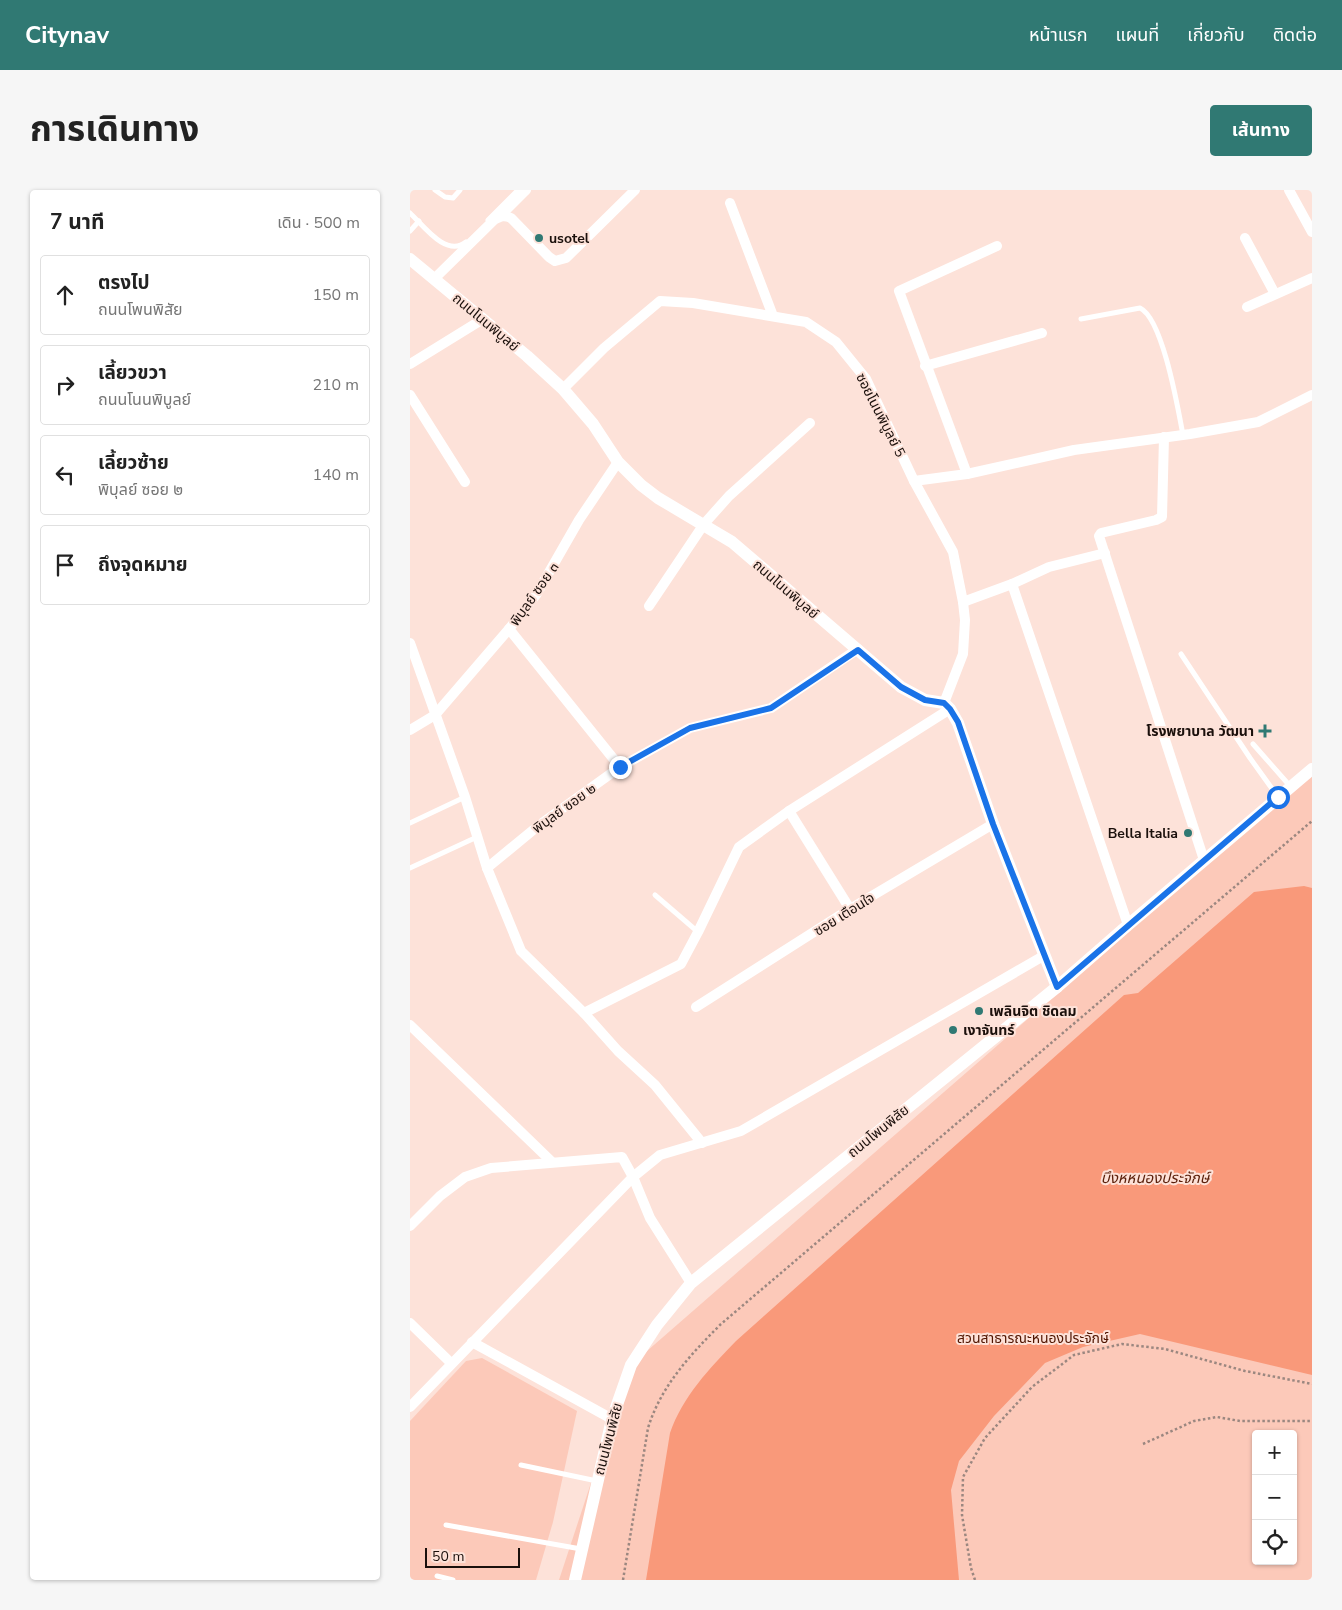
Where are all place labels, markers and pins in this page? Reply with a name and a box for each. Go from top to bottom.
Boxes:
place label: usotel [549,229,590,248]
marker: usotel [533,232,545,244]
place label: โรงพยาบาล วัฒนา [1146,722,1254,741]
marker: โรงพยาบาล วัฒนา [1258,724,1272,738]
place label: Bella Italia [1108,824,1178,843]
marker: Bella Italia [1182,827,1194,839]
place label: เพลินจิต ชิดลม [989,1002,1077,1021]
marker: เพลินจิต ชิดลม [973,1005,985,1017]
place label: เงาจันทร์ [963,1021,1015,1040]
marker: เงาจันทร์ [947,1024,959,1036]

